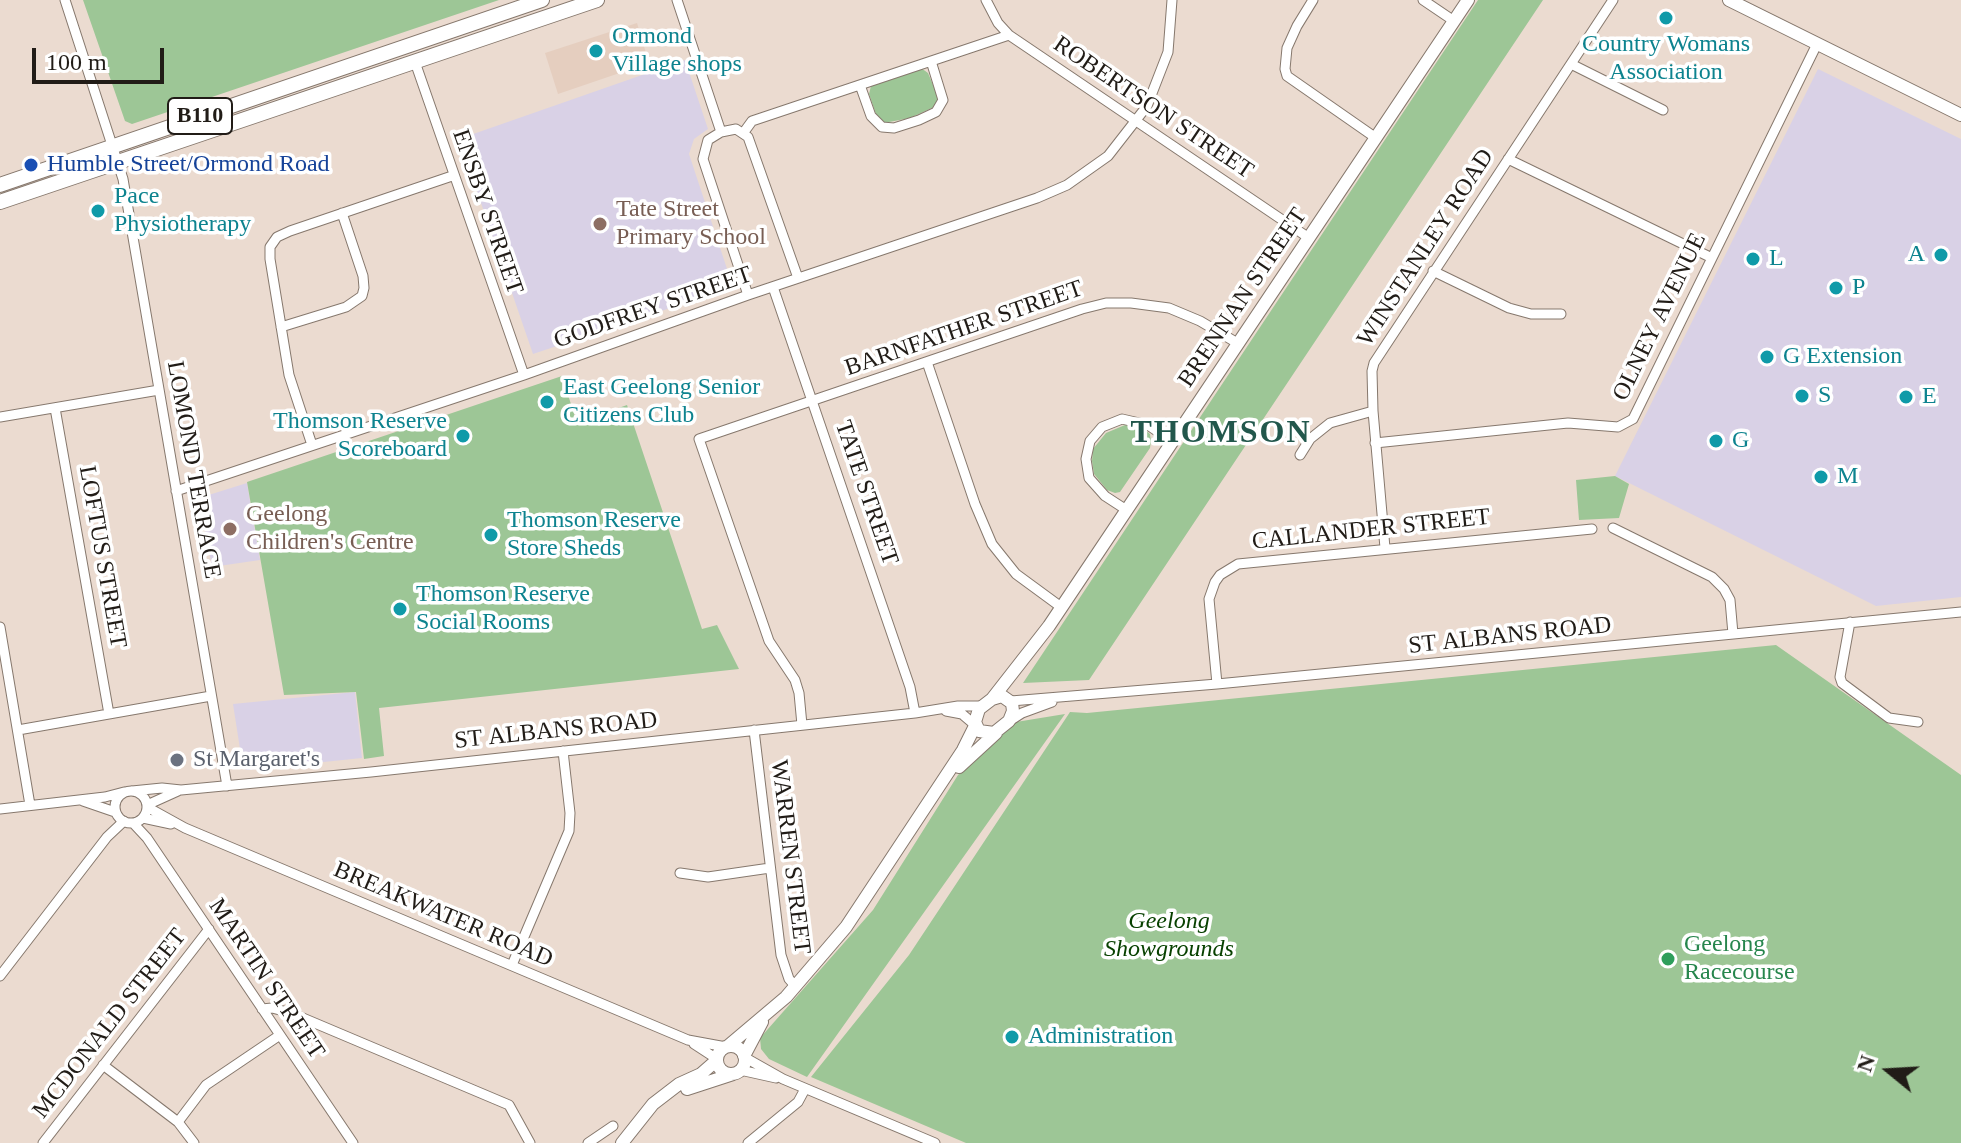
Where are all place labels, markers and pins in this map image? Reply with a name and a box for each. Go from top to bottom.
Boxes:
marker: Country Womans Association [1657,9,1675,27]
place label: Ormond Village shops [612,23,742,79]
place label: Country Womans Association [1582,31,1750,87]
marker: Ormond Village shops [587,42,605,60]
place label: Humble Street/Ormond Road [47,151,330,179]
marker: Humble Street/Ormond Road [22,156,40,174]
place label: Pace Physiotherapy [114,183,251,239]
place label: Tate Street Primary School [616,196,766,252]
marker: Pace Physiotherapy [89,202,107,220]
marker: Tate Street Primary School [591,215,609,233]
place label: A [1908,241,1925,269]
place label: L [1769,245,1784,273]
marker: A [1932,246,1950,264]
marker: L [1744,250,1762,268]
place label: P [1852,274,1865,302]
marker: P [1827,279,1845,297]
place label: G Extension [1783,343,1902,371]
marker: G Extension [1758,348,1776,366]
place label: East Geelong Senior Citizens Club [563,374,760,430]
place label: S [1818,382,1831,410]
place label: E [1922,383,1937,411]
marker: S [1793,387,1811,405]
marker: E [1897,388,1915,406]
marker: East Geelong Senior Citizens Club [538,393,556,411]
place label: Thomson Reserve Scoreboard [273,408,447,464]
marker: Thomson Reserve Scoreboard [454,427,472,445]
place label: G [1732,427,1749,455]
marker: G [1707,432,1725,450]
place label: M [1837,463,1858,491]
marker: M [1812,468,1830,486]
place label: Geelong Children's Centre [246,501,414,557]
place label: Thomson Reserve Store Sheds [507,507,681,563]
marker: Geelong Children's Centre [221,520,239,538]
marker: Thomson Reserve Store Sheds [482,526,500,544]
place label: Thomson Reserve Social Rooms [416,581,590,637]
marker: Thomson Reserve Social Rooms [391,600,409,618]
place label: St Margaret's [193,746,320,774]
marker: St Margaret's [168,751,186,769]
place label: Geelong Racecourse [1684,931,1795,987]
marker: Geelong Racecourse [1659,950,1677,968]
place label: Administration [1028,1023,1173,1051]
marker: Administration [1003,1028,1021,1046]

